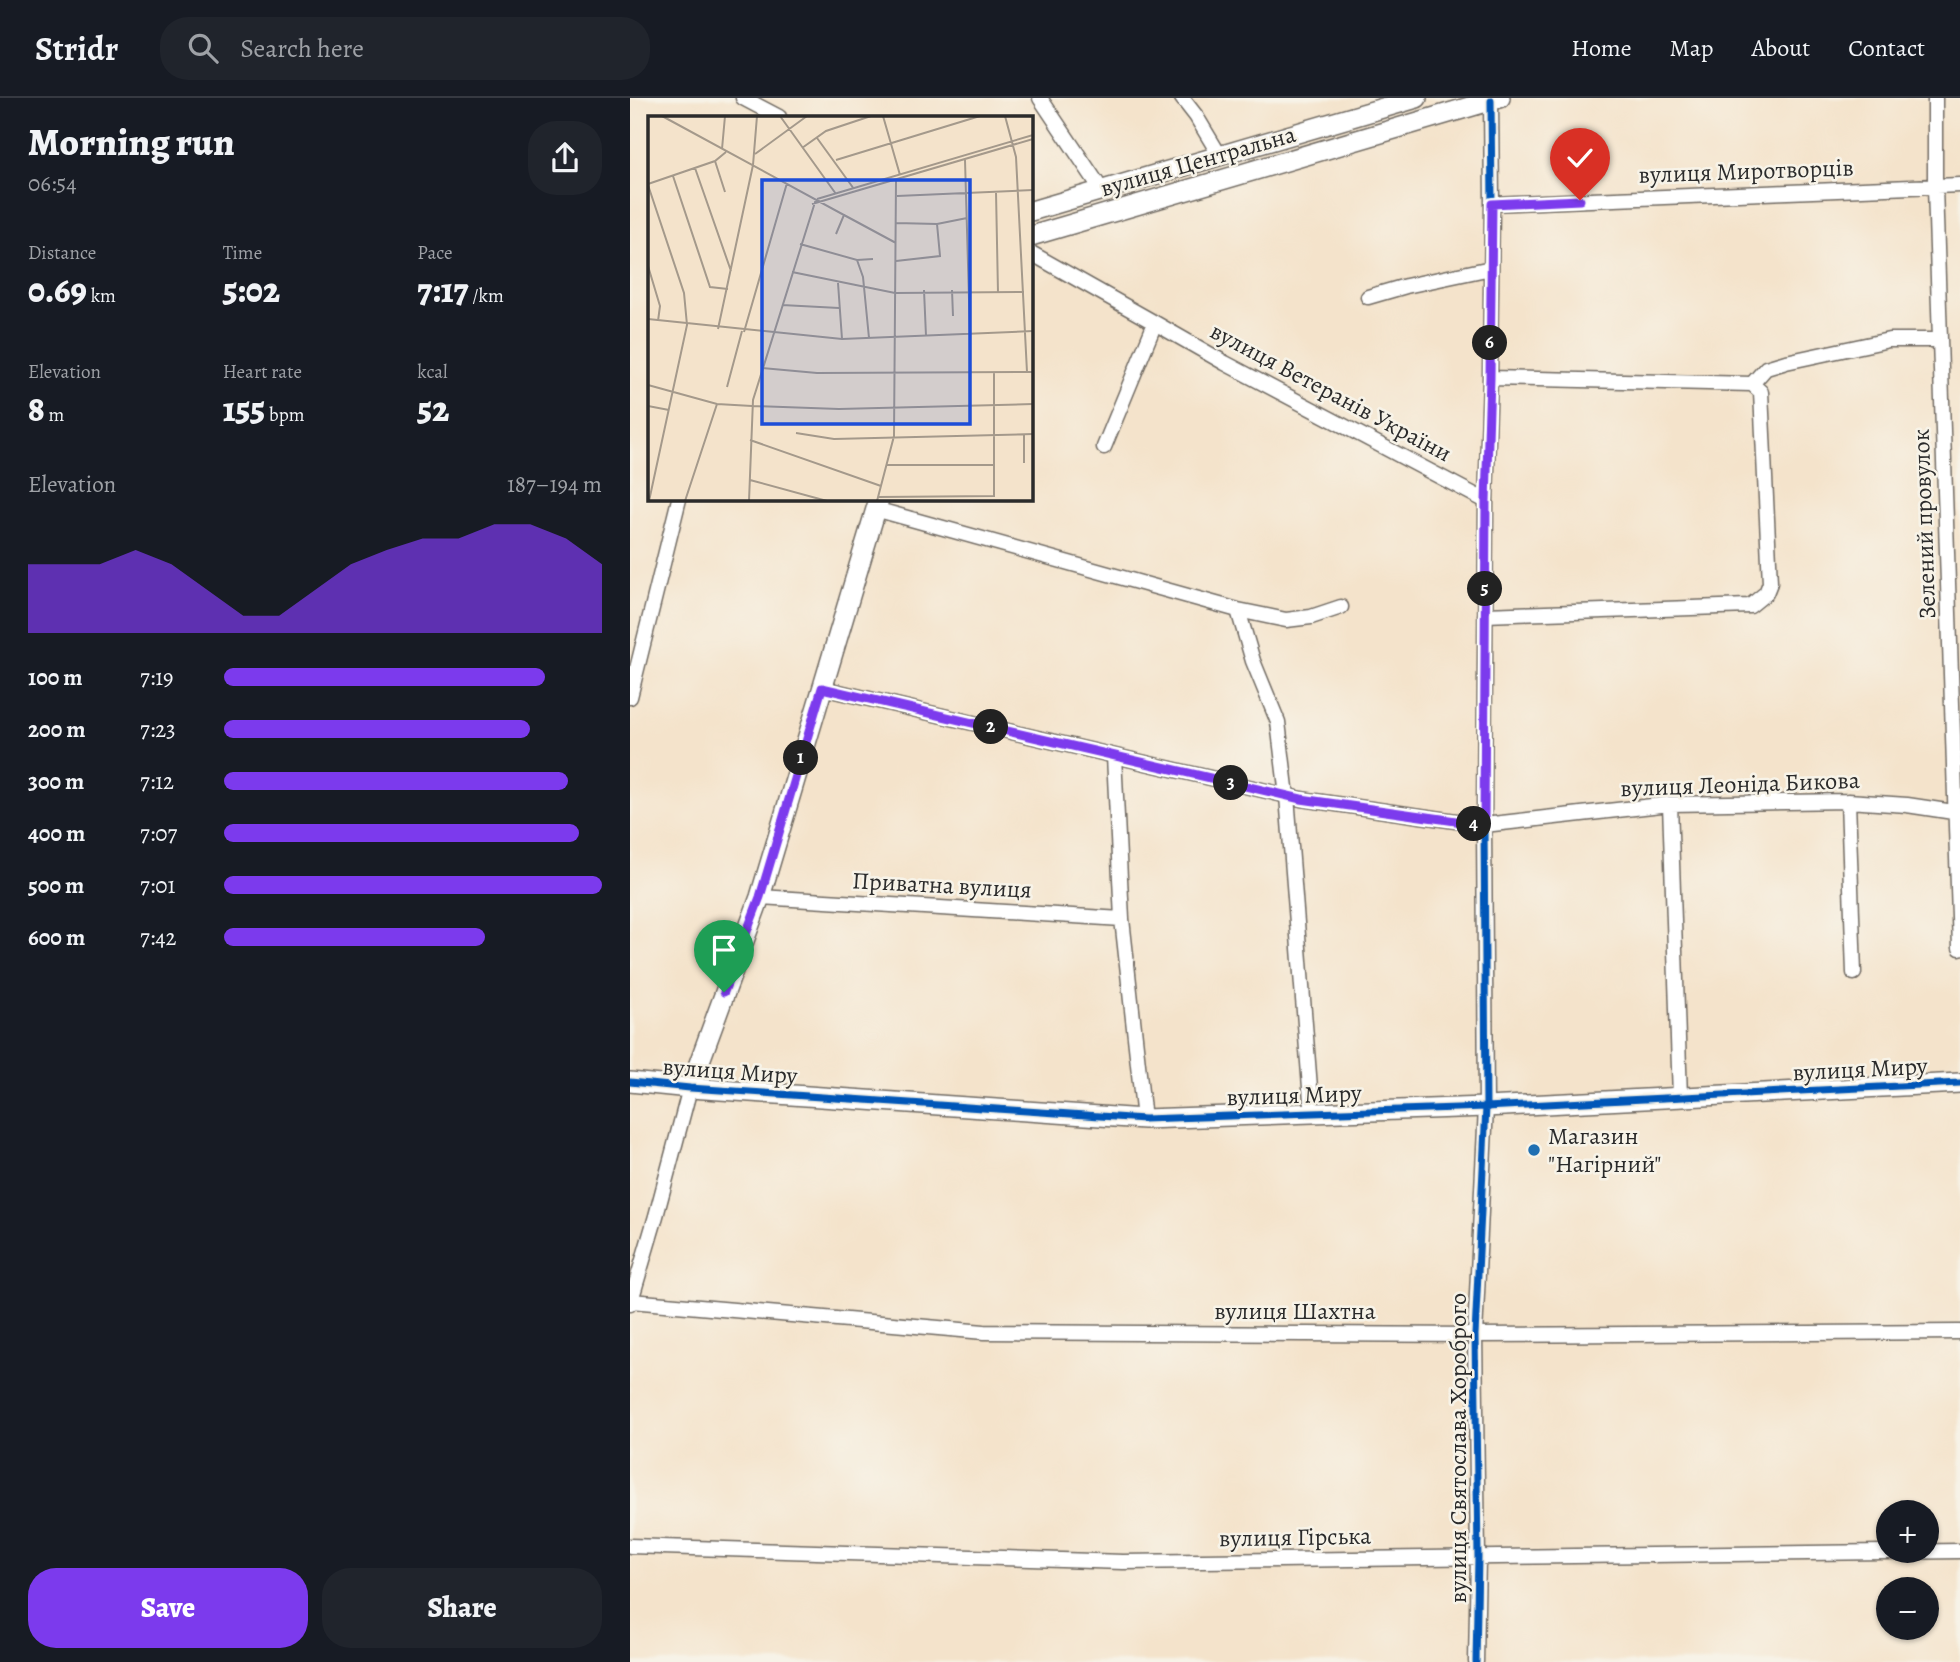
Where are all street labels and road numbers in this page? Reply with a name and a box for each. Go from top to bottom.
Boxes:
street label: вулиця Центральна [1097,118,1299,204]
street label: вулиця Миротворців [1638,151,1854,191]
street label: вулиця Ветеранів України [1205,315,1457,469]
street label: Зелений провулок [1905,428,1943,620]
street label: вулиця Леоніда Бикова [1620,764,1860,804]
street label: Приватна вулиця [851,864,1033,906]
street label: вулиця Миру [1792,1049,1928,1089]
street label: вулиця Миру [661,1050,799,1092]
street label: вулиця Миру [1226,1077,1362,1113]
street label: вулиця Святослава Хороброго [1442,1293,1474,1603]
street label: вулиця Шахтна [1214,1295,1376,1327]
street label: вулиця Гірська [1219,1520,1371,1554]

